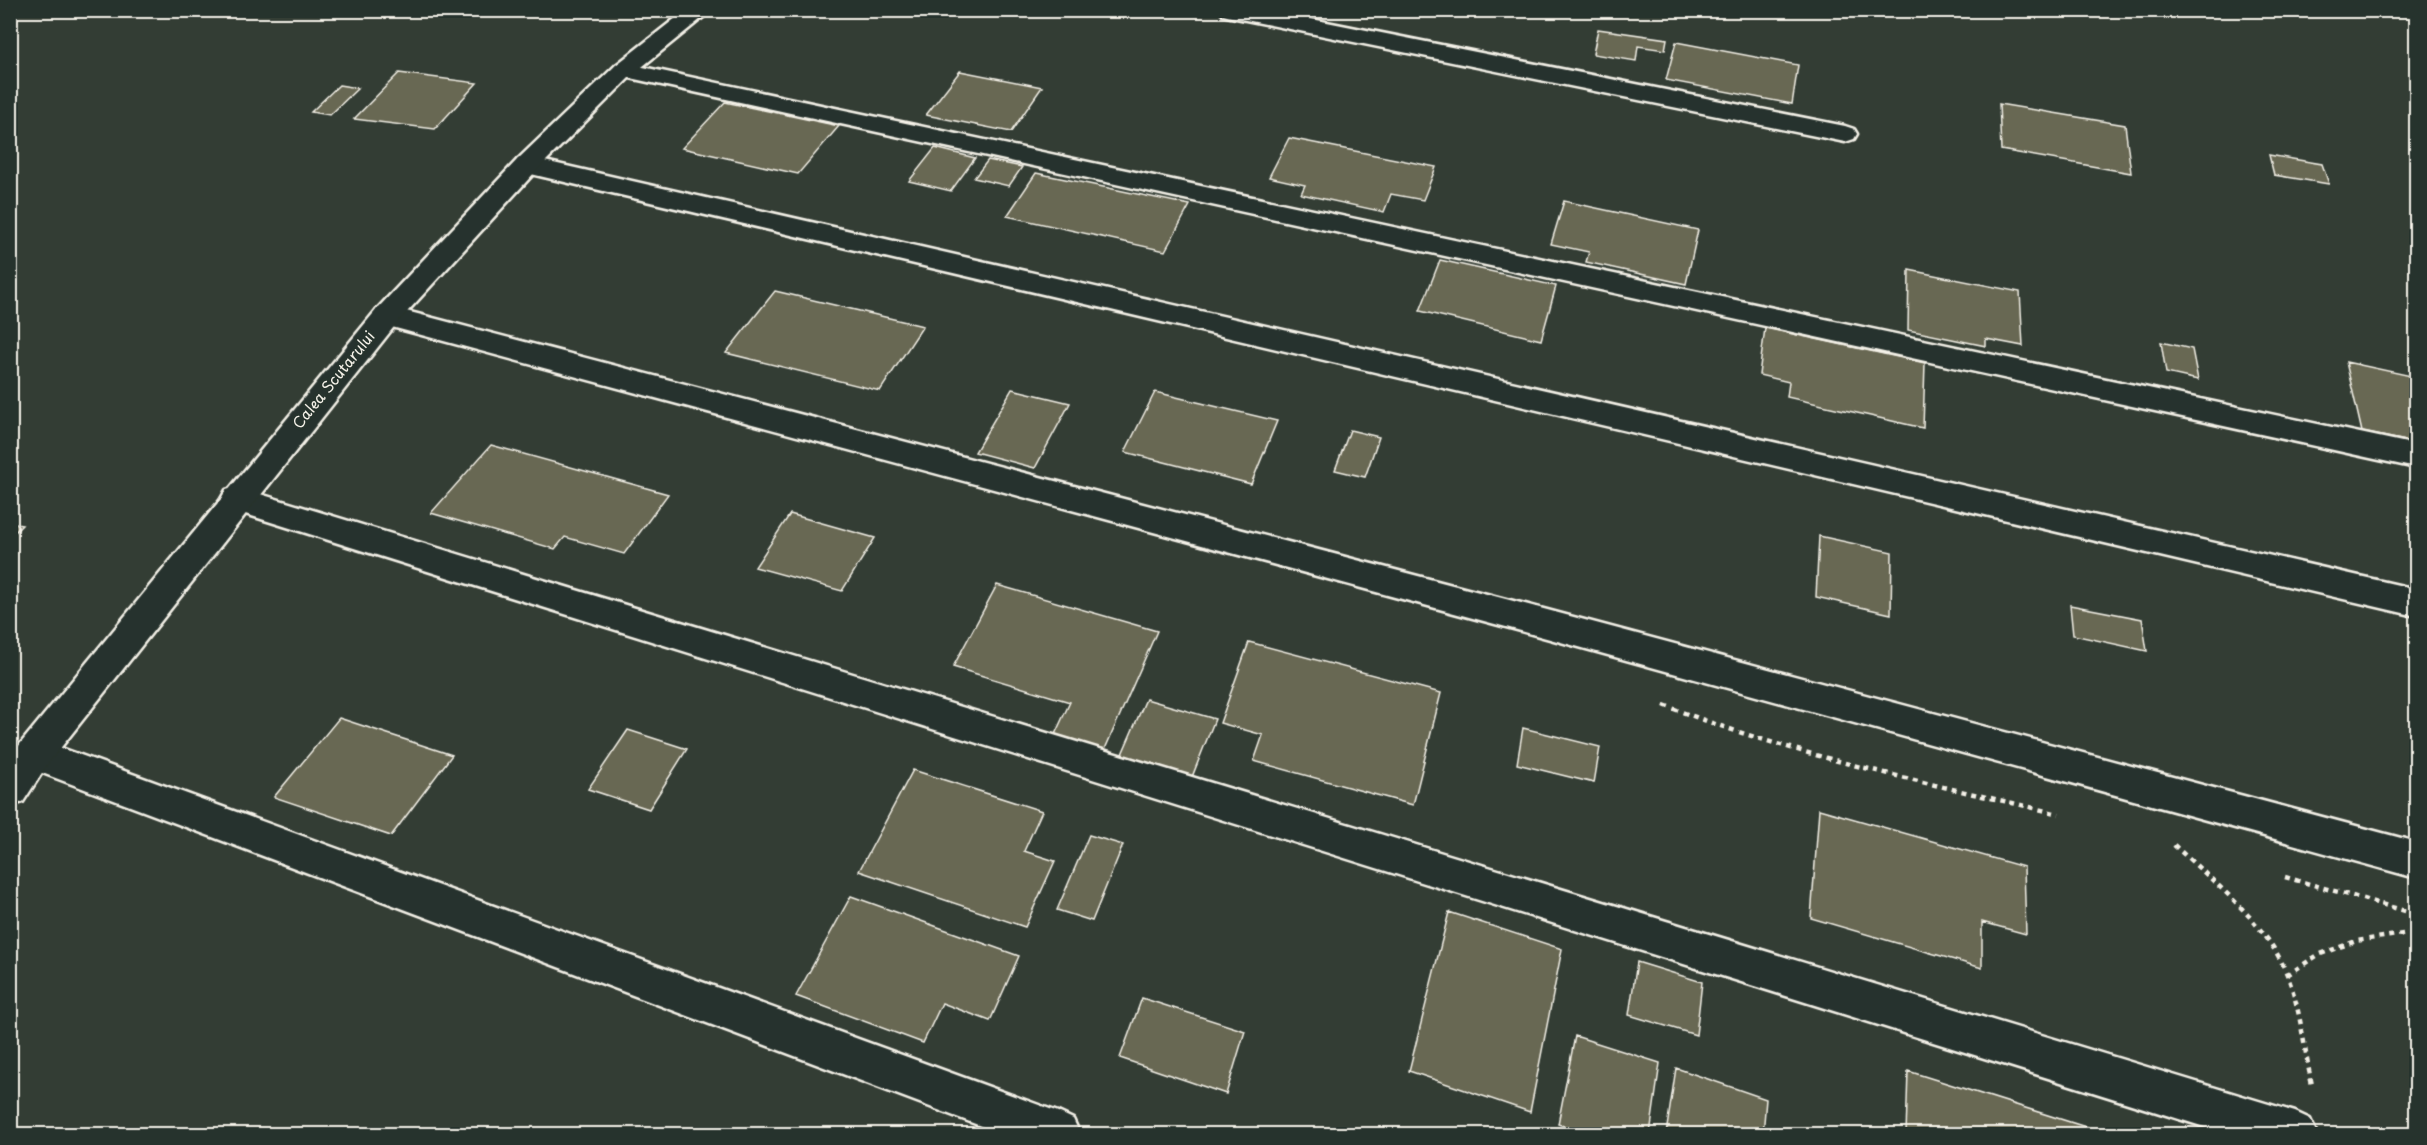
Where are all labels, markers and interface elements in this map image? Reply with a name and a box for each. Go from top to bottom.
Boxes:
street label: Calea Scutarului [286,325,380,433]

